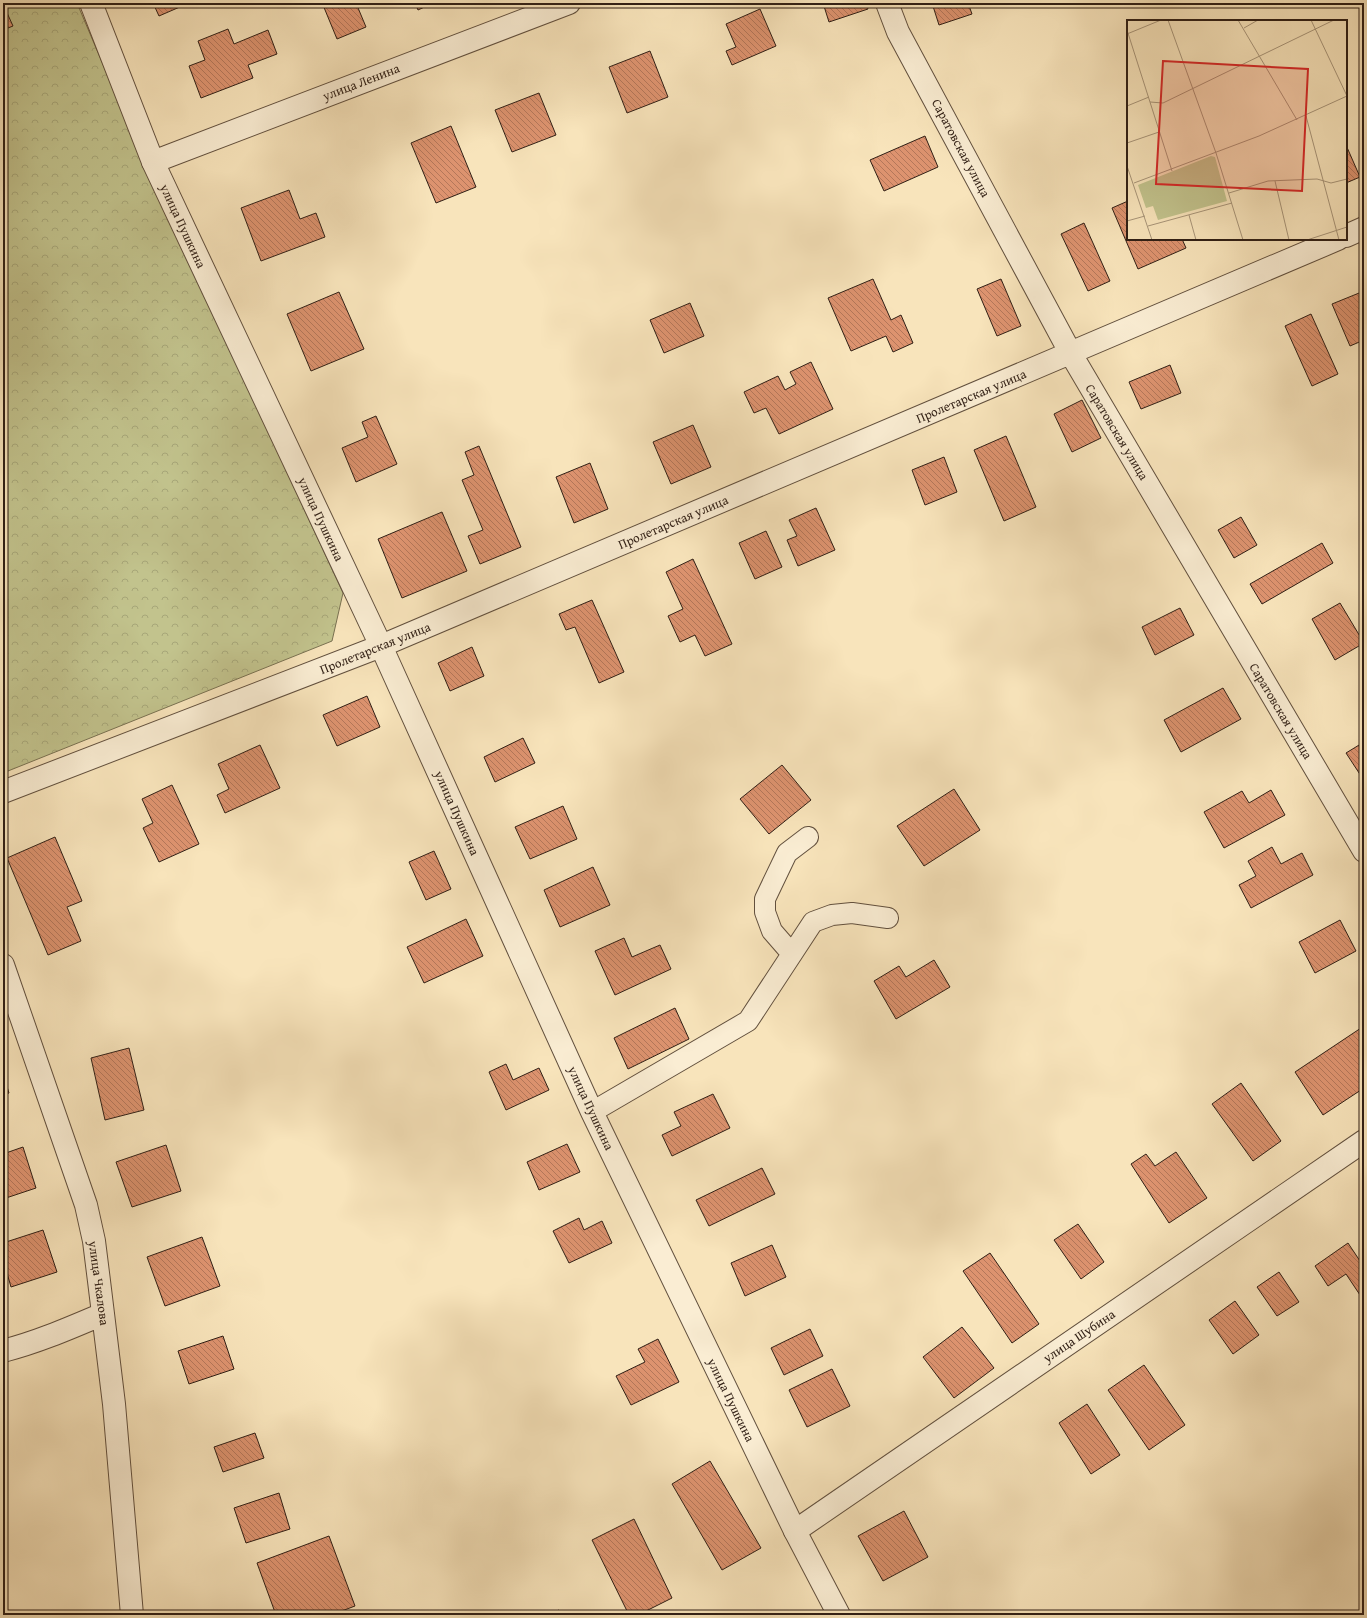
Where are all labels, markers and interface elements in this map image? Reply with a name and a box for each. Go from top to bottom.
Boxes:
inset map [1127,20,1347,240]
street label: улица Ленина [319,58,403,106]
street label: Саратовская улица [927,95,995,201]
street label: улица Пушкина [155,180,211,272]
street label: Пролетарская улица [913,364,1030,428]
street label: Саратовская улица [1081,380,1154,484]
street label: улица Пушкина [293,473,349,565]
street label: Пролетарская улица [615,490,732,554]
street label: Пролетарская улица [317,617,434,679]
street label: Саратовская улица [1245,659,1318,763]
street label: улица Пушкина [429,767,485,859]
street label: улица Пушкина [563,1062,619,1154]
street label: улица Чкалова [84,1238,114,1327]
street label: улица Шубина [1038,1304,1120,1368]
street label: улица Пушкина [702,1354,760,1446]

